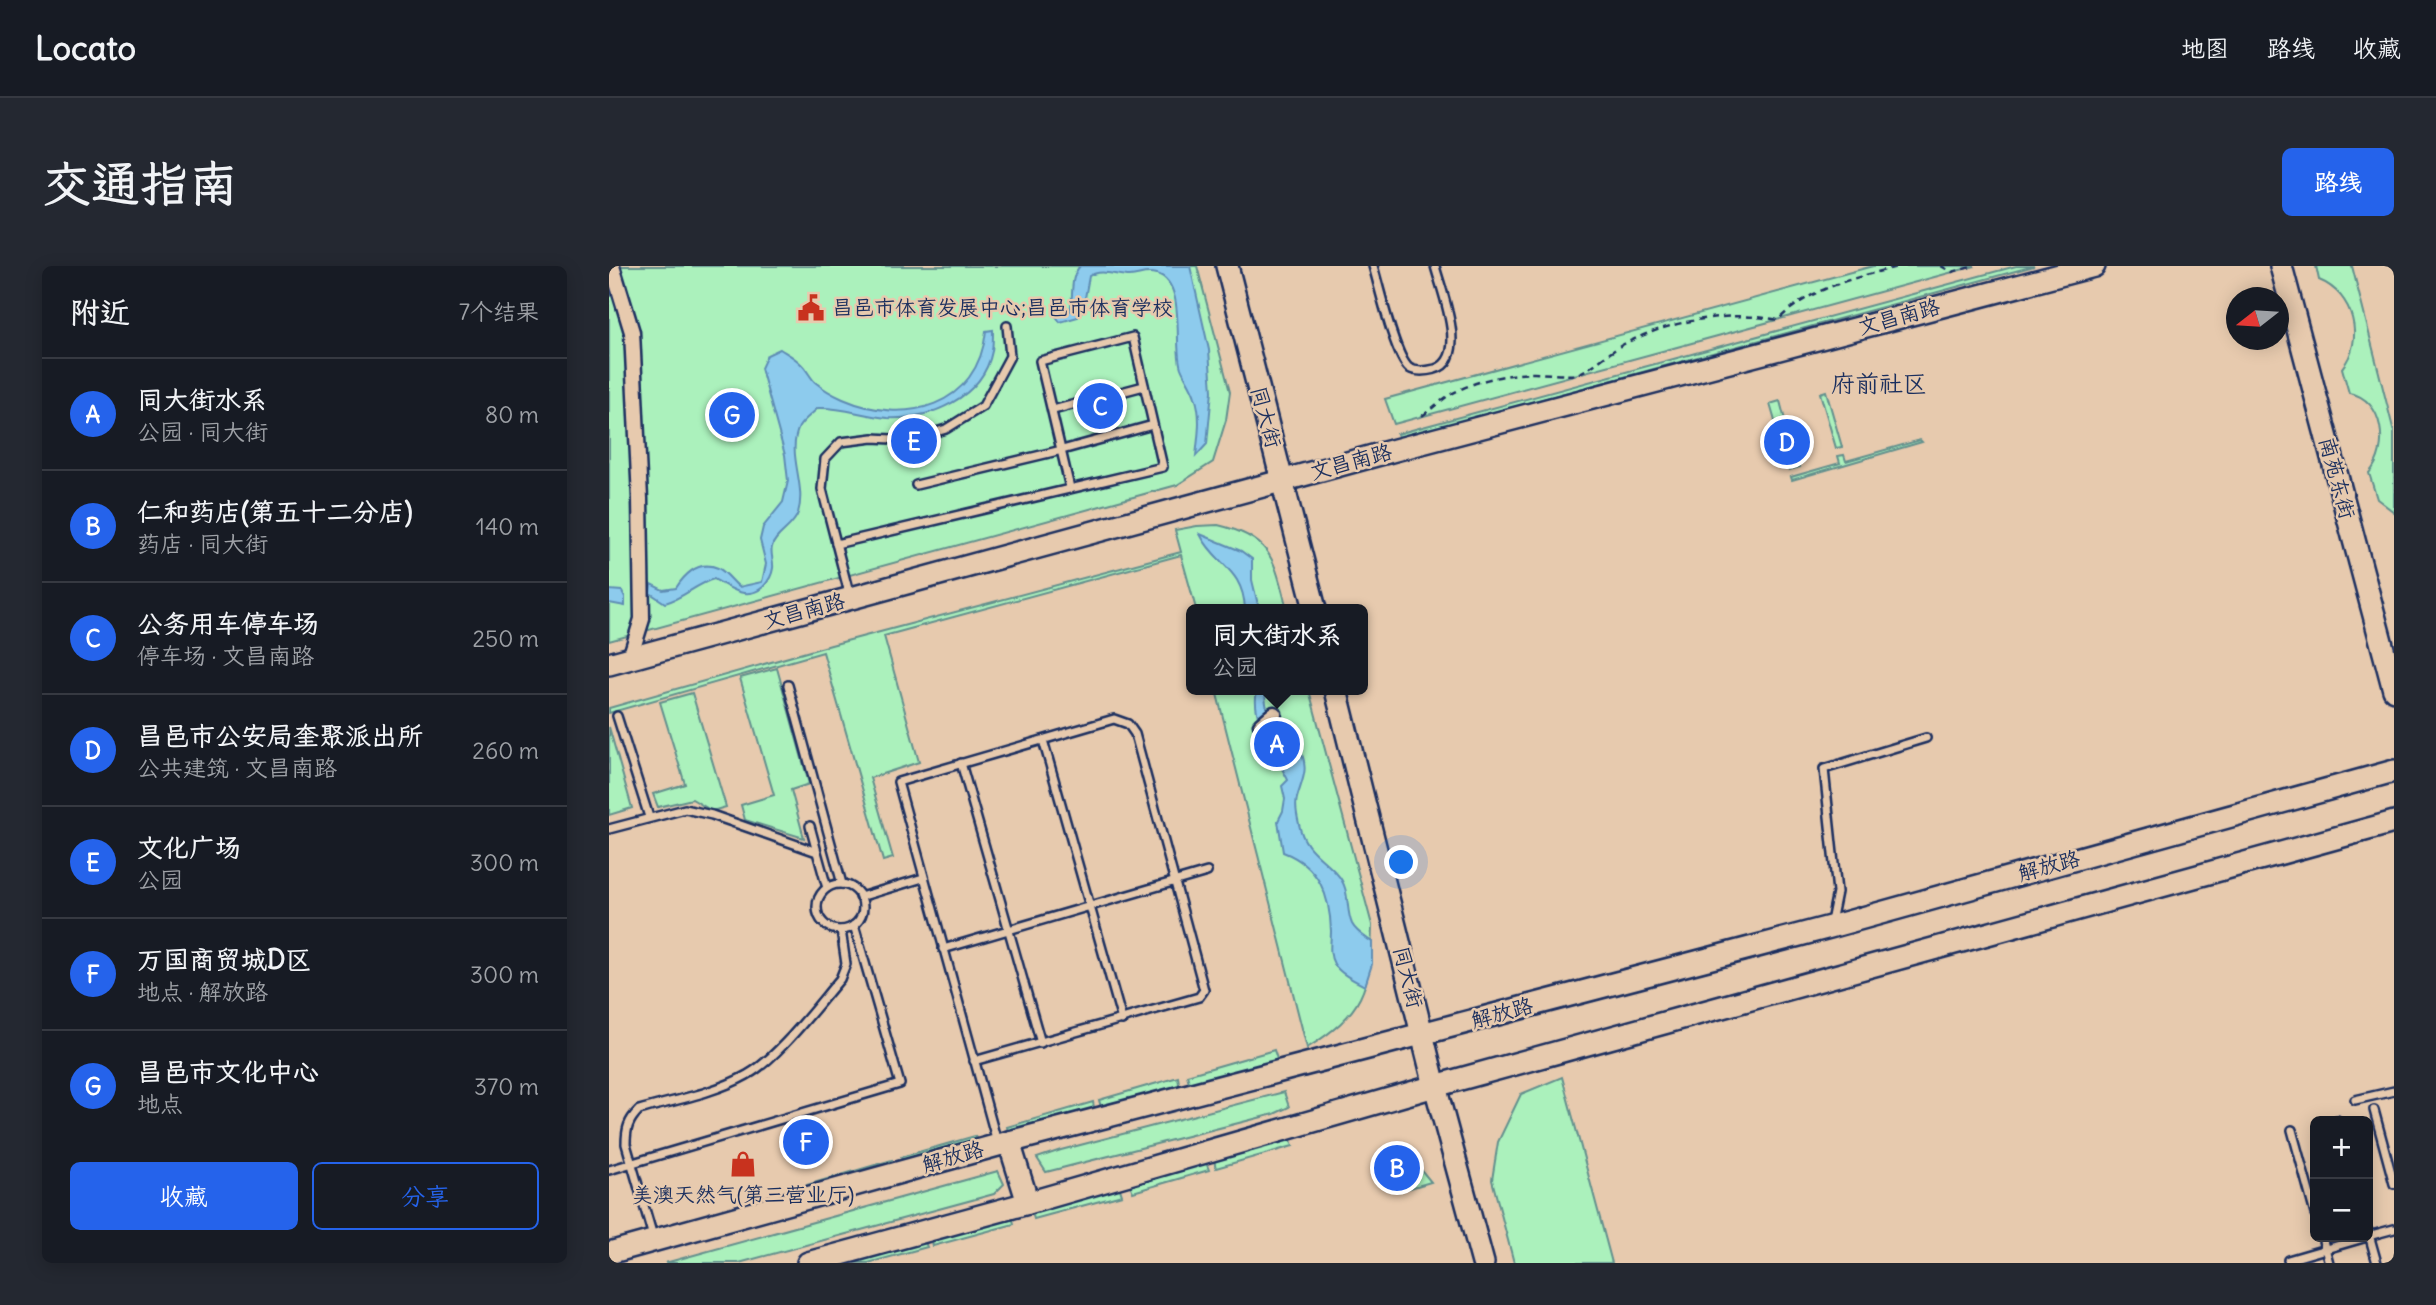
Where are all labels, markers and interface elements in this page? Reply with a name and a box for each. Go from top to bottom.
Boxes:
text: Locato [35,27,136,69]
text: 地图 [2181,33,2229,63]
text: 路线 [2267,33,2315,63]
text: 收藏 [2353,33,2401,63]
button: 路线 [2282,148,2394,216]
text: 交通指南 [42,153,238,214]
north arrow [2226,287,2289,350]
text: 附近 [70,293,130,331]
public building icon: 昌邑市体育发展中心;昌邑市体育学校 [796,293,826,323]
street label: 文昌南路 [1855,293,1943,340]
place label: 昌邑市体育发展中心;昌邑市体育学校 [832,294,1173,321]
text: 7个结果 [459,297,539,326]
district label: 府前社区 [1831,368,1927,398]
pin: C [1077,380,1123,432]
text: 同大街水系 [137,383,267,416]
street label: 同大街 [1245,383,1288,451]
pin: G [709,389,755,441]
text: A [86,400,100,429]
text: 80 m [485,400,539,429]
pin: E [891,415,937,467]
pin: D [1764,416,1810,468]
text: 公园 · 同大街 [137,417,268,446]
street label: 南苑东街 [2314,434,2361,522]
street label: 文昌南路 [1307,438,1395,485]
text: 仁和药店(第五十二分店) [137,495,413,528]
text: B [85,512,101,541]
text: 140 m [476,512,539,541]
text: 药店 · 同大街 [137,529,268,558]
street label: 文昌南路 [760,587,848,634]
popup [1186,604,1368,695]
text: 公务用车停车场 [137,607,319,640]
text: 同大街水系 [1212,618,1342,651]
text: C [85,624,101,653]
text: 250 m [472,624,539,653]
text: 停车场 · 文昌南路 [137,641,314,670]
text: 公园 [1212,652,1258,681]
pin: A [1254,718,1300,770]
text: 昌邑市公安局奎聚派出所 [137,719,423,752]
text: D [85,736,101,765]
text: 260 m [472,736,539,765]
text: 公共建筑 · 文昌南路 [137,753,337,782]
text: 文化广场 [137,831,241,864]
street label: 解放路 [2015,844,2083,887]
your location [1384,845,1418,879]
text: E [86,848,100,877]
text: 300 m [470,848,539,877]
text: 公园 [137,865,183,894]
text: 万国商贸城D区 [137,943,311,976]
street label: 同大街 [1388,943,1429,1011]
text: F [86,960,100,989]
text: 300 m [470,960,539,989]
text: 地点 · 解放路 [137,977,268,1006]
street label: 解放路 [1468,991,1536,1034]
text: 昌邑市文化中心 [137,1055,319,1088]
text: G [85,1072,101,1101]
text: 370 m [474,1072,539,1101]
text: 地点 [137,1089,183,1118]
pin: F [783,1116,829,1168]
map controls [2310,1116,2373,1242]
button: + [2310,1116,2373,1179]
street label: 解放路 [919,1135,987,1178]
pin: B [1374,1142,1420,1194]
shop icon: 美澳天然气(第三营业厅) [728,1149,758,1179]
button: 收藏 [70,1162,298,1230]
button: 分享 [312,1162,539,1230]
button: − [2310,1179,2373,1242]
place label: 美澳天然气(第三营业厅) [632,1181,854,1208]

